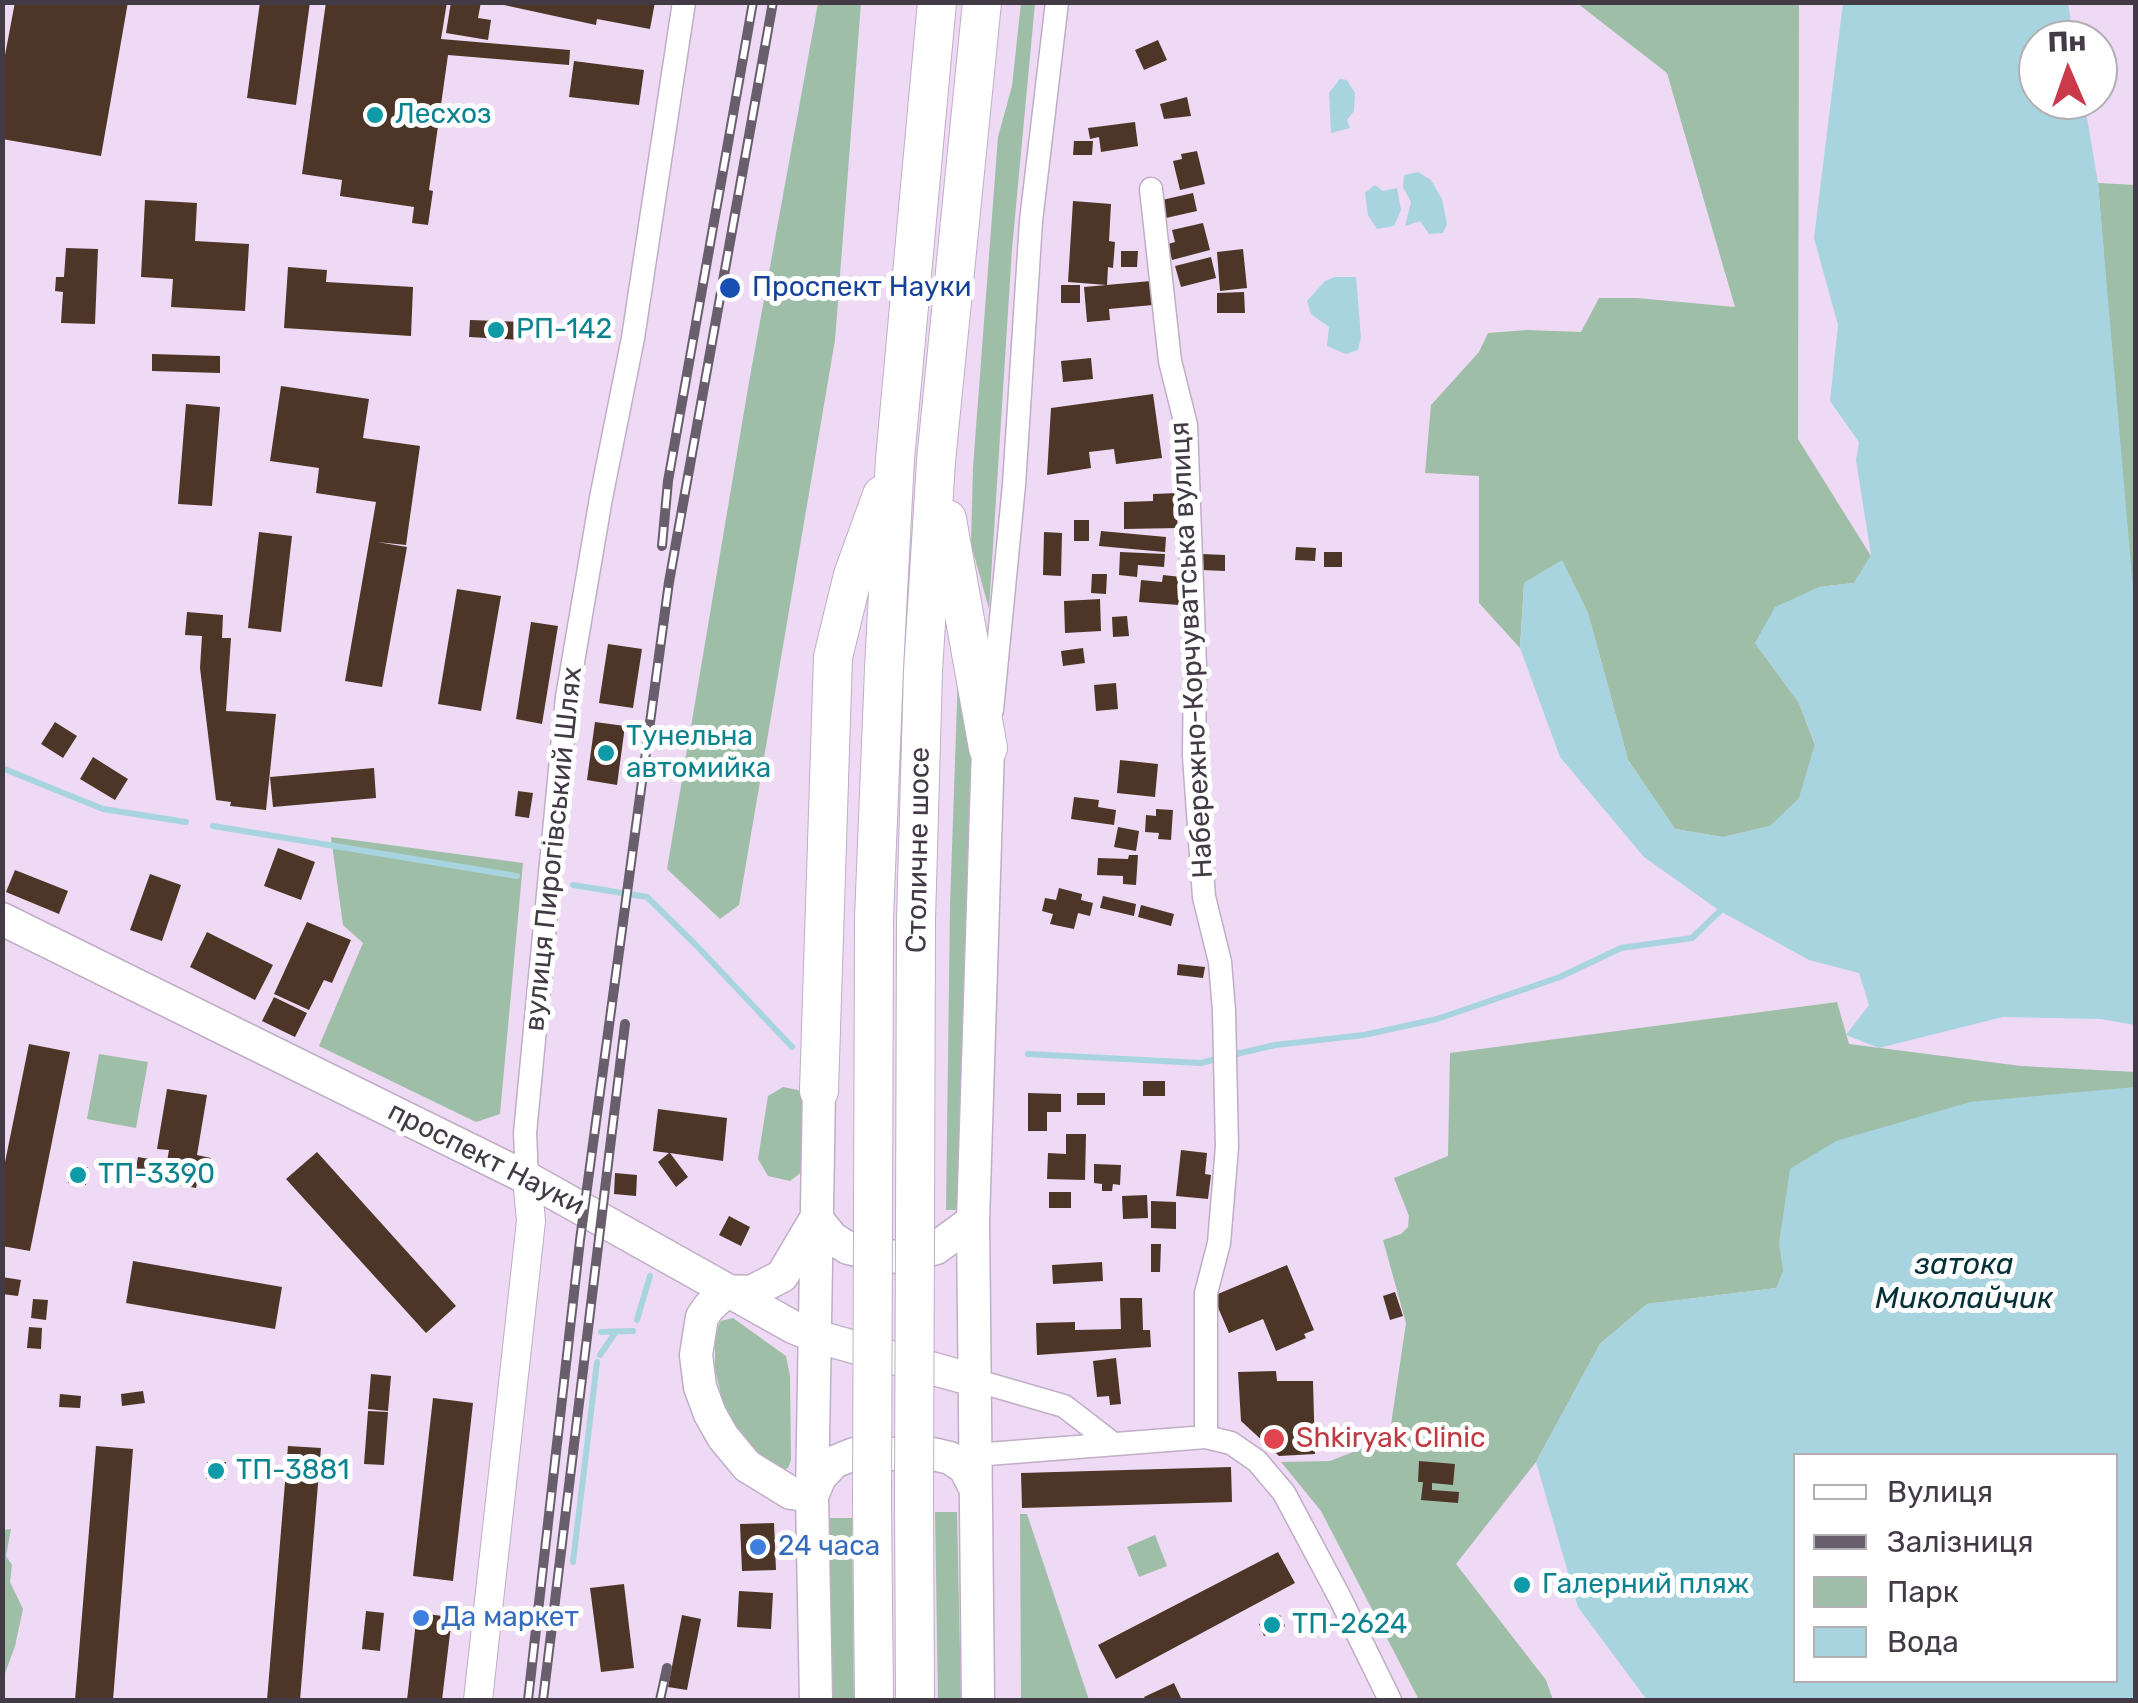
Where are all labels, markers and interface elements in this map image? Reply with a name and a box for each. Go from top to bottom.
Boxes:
north arrow [2018,20,2118,120]
text: Пн [2047,24,2087,59]
place label: Лесхоз [395,98,491,132]
marker: Лесхоз [364,104,386,126]
place label: Проспект Науки [752,271,972,305]
marker: Проспект Науки [717,275,743,301]
place label: РП-142 [516,313,612,347]
marker: РП-142 [485,319,507,341]
street label: Набережно-Корчуватська вулиця [1163,421,1221,879]
street label: вулиця Пирогівський Шлях [518,665,590,1033]
place label: Тунельна автомийка [626,720,771,786]
marker: Тунельна автомийка [595,742,617,764]
street label: Столичне шосе [900,747,938,953]
street label: проспект Науки [382,1095,590,1223]
place label: ТП-3390 [98,1158,215,1192]
marker: ТП-3390 [67,1164,89,1186]
water label: затока Миколайчик [1875,1247,2053,1318]
place label: Shkiryak Clinic [1296,1422,1485,1456]
marker: Shkiryak Clinic [1261,1426,1287,1452]
legend [1793,1453,2118,1683]
place label: ТП-3881 [236,1454,349,1488]
marker: ТП-3881 [205,1460,227,1482]
text: Вулиця [1887,1474,1993,1510]
text: Залізниця [1887,1524,2034,1560]
place label: 24 часа [778,1530,880,1564]
marker: 24 часа [747,1536,769,1558]
place label: Галерний пляж [1542,1568,1749,1602]
marker: Галерний пляж [1511,1574,1533,1596]
text: Парк [1887,1574,1959,1610]
place label: Да маркет [441,1601,579,1635]
marker: Да маркет [410,1607,432,1629]
place label: ТП-2624 [1292,1608,1407,1642]
marker: ТП-2624 [1261,1614,1283,1636]
text: Вода [1887,1624,1959,1660]

